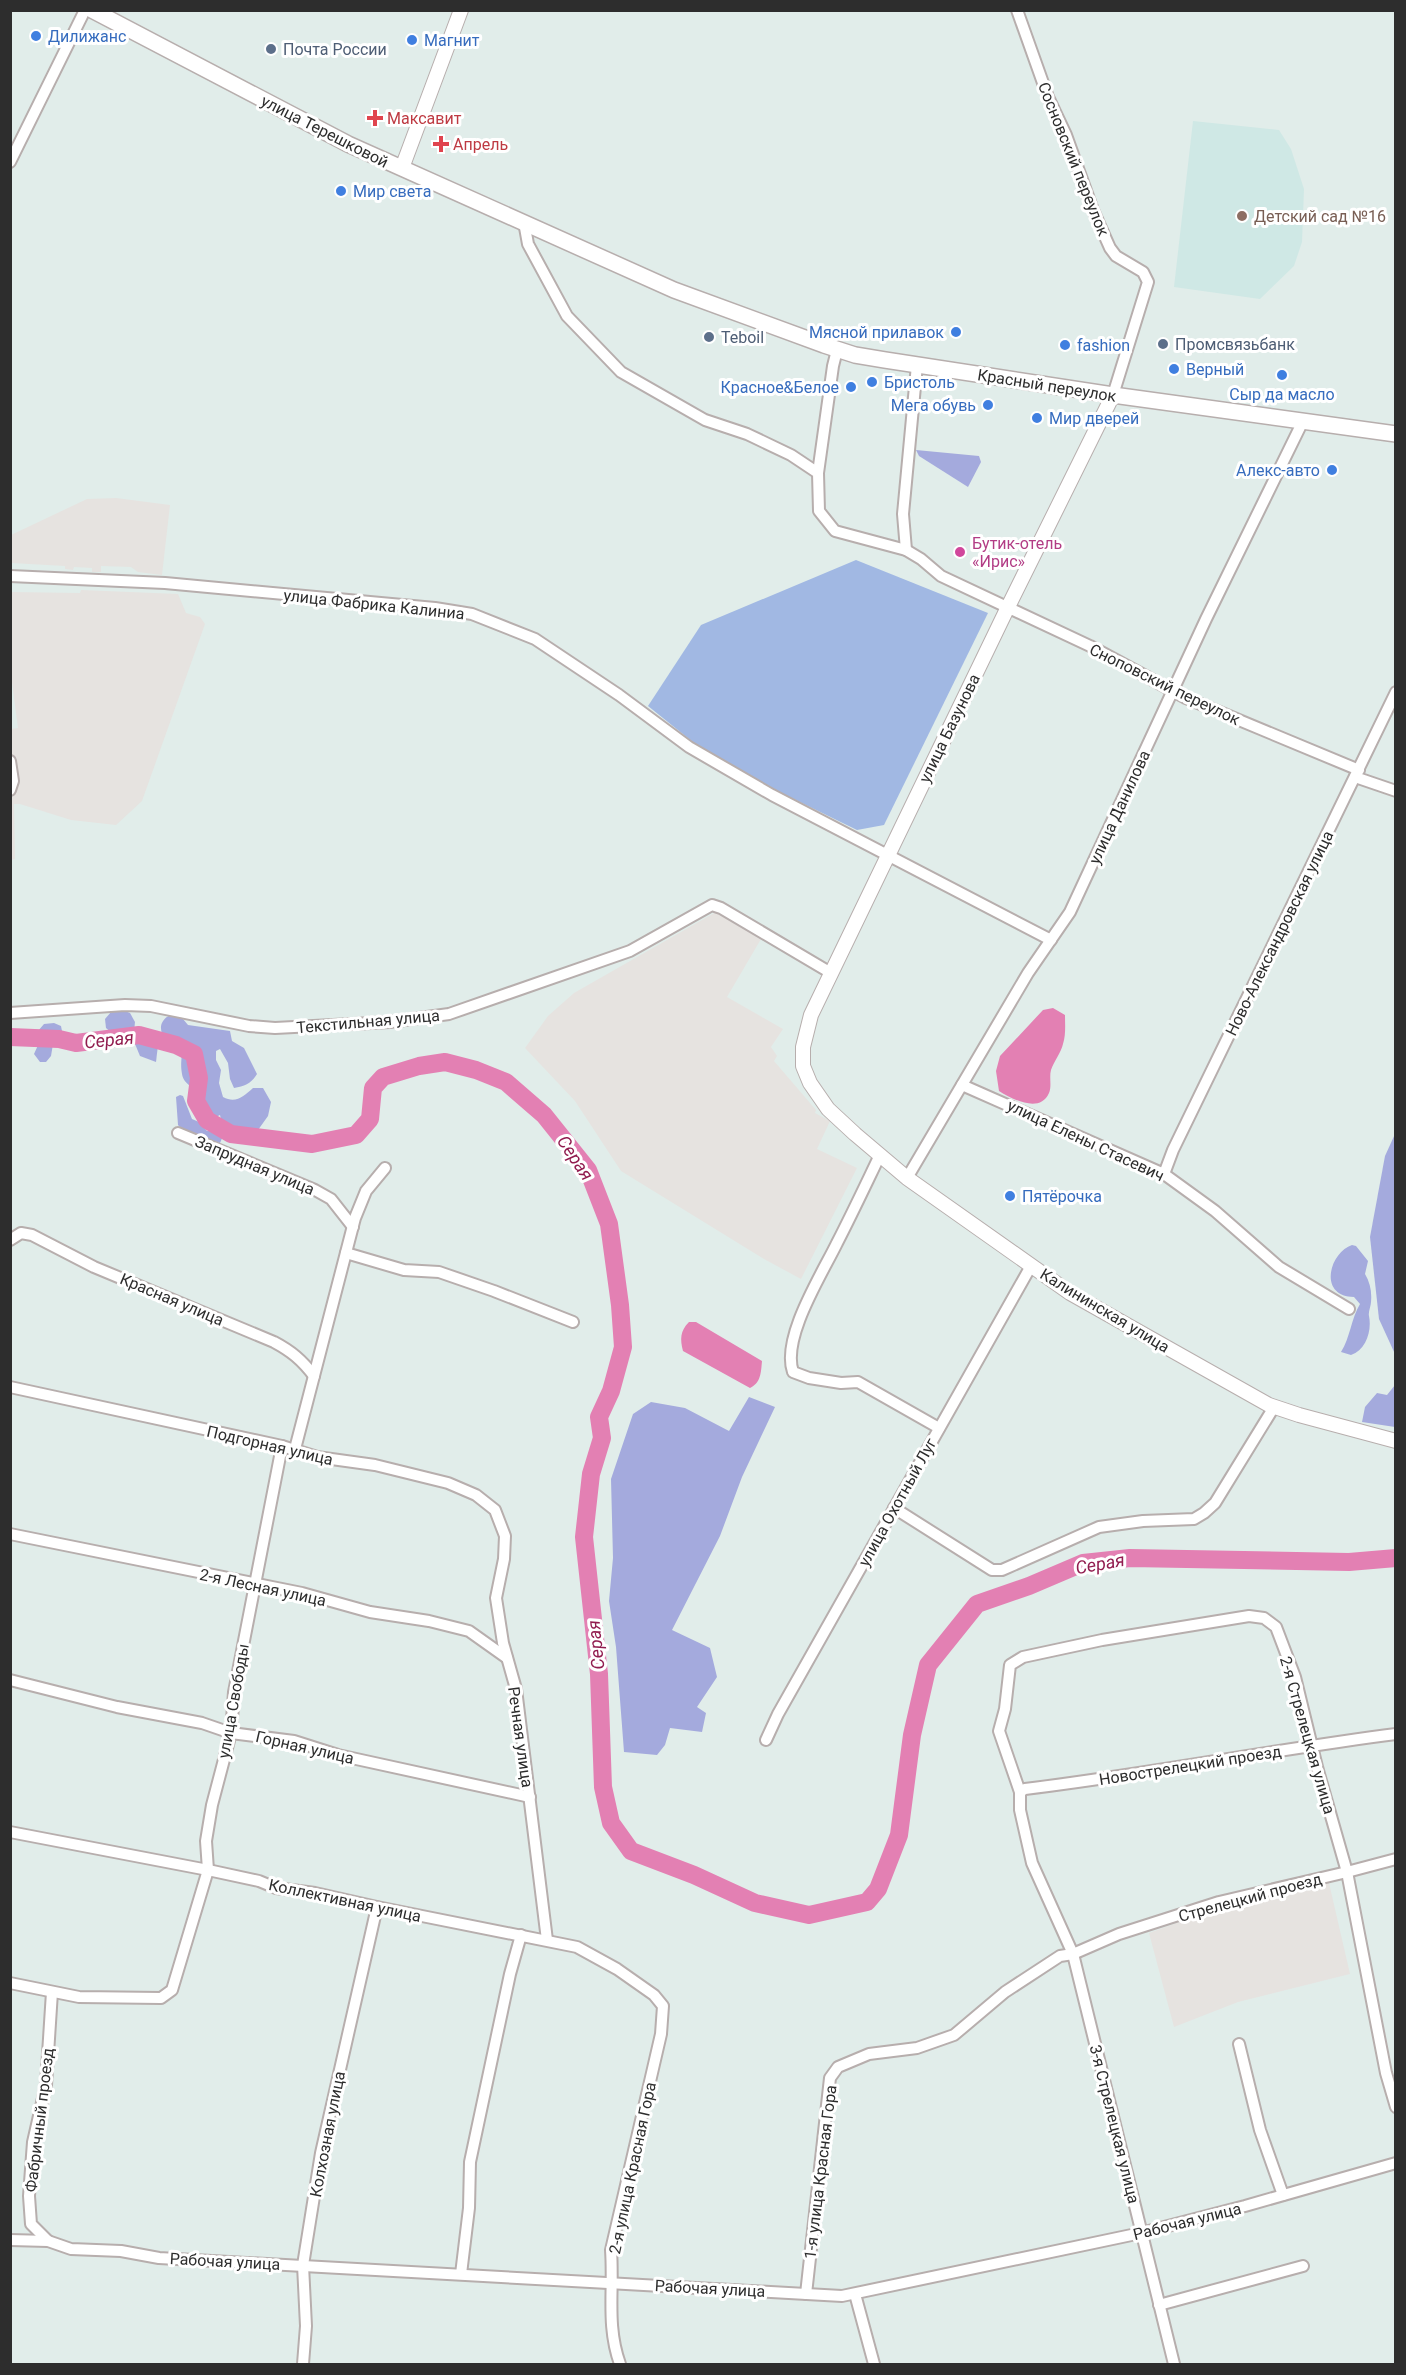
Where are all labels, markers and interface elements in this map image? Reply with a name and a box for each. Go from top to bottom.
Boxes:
place label: Дилижанс [48,27,126,46]
marker: Дилижанс [29,29,43,43]
place label: Магнит [424,31,480,50]
marker: Магнит [405,33,419,47]
place label: Почта России [283,40,387,59]
marker: Почта России [264,42,278,56]
street label: Сосновский переулок [1034,79,1113,239]
street label: улица Терешковой [258,91,392,172]
place label: Максавит [387,109,462,128]
marker: Максавит [368,111,382,125]
place label: Апрель [453,135,508,154]
marker: Апрель [434,137,448,151]
place label: Мир света [353,182,431,201]
marker: Мир света [334,184,348,198]
place label: Детский сад №16 [1254,207,1386,226]
marker: Детский сад №16 [1235,209,1249,223]
place label: Мясной прилавок [809,323,944,342]
marker: Мясной прилавок [949,325,963,339]
place label: Teboil [721,328,764,347]
marker: Teboil [702,330,716,344]
place label: Промсвязьбанк [1175,335,1295,354]
place label: fashion [1077,336,1130,355]
marker: Промсвязьбанк [1156,337,1170,351]
marker: fashion [1058,338,1072,352]
place label: Верный [1186,360,1244,379]
marker: Верный [1167,362,1181,376]
street label: Красный переулок [976,365,1118,406]
marker: Сыр да масло [1275,368,1289,382]
place label: Бристоль [884,373,955,392]
marker: Бристоль [865,375,879,389]
place label: Красное&Белое [721,378,839,397]
marker: Красное&Белое [844,380,858,394]
place label: Сыр да масло [1229,385,1335,404]
place label: Мега обувь [891,396,976,415]
marker: Мега обувь [981,398,995,412]
place label: Мир дверей [1049,409,1139,428]
marker: Мир дверей [1030,411,1044,425]
place label: Алекс-авто [1236,461,1320,480]
marker: Алекс-авто [1325,463,1339,477]
place label: Бутик-отель «Ирис» [972,534,1062,571]
marker: Бутик-отель «Ирис» [953,545,967,559]
street label: улица Фабрика Калиниа [283,586,465,623]
street label: Сноповский переулок [1086,640,1243,729]
street label: улица Базунова [915,671,984,786]
street label: улица Данилова [1085,747,1154,867]
street label: Ново-Александровская улица [1221,828,1337,1039]
street label: Текстильная улица [296,1006,440,1037]
water label: Серая [83,1026,135,1053]
street label: улица Елены Стасевич [1004,1096,1167,1185]
water label: Серая [553,1131,598,1184]
street label: Запрудная улица [192,1132,317,1199]
place label: Пятёрочка [1022,1187,1102,1206]
marker: Пятёрочка [1003,1189,1017,1203]
street label: Калининская улица [1037,1264,1173,1357]
street label: Красная улица [117,1269,226,1330]
street label: Подгорная улица [205,1422,335,1469]
street label: улица Охотный Луг [854,1435,941,1570]
water label: Серая [1074,1549,1126,1578]
street label: 2-я Лесная улица [198,1565,328,1610]
water label: Серая [582,1619,609,1671]
street label: улица Свободы [214,1642,253,1760]
street label: 2-я Стрелецкая улица [1276,1654,1339,1816]
street label: Речная улица [504,1685,537,1789]
street label: Горная улица [254,1727,356,1768]
street label: Новострелецкий проезд [1098,1742,1283,1789]
street label: Стрелецкий проезд [1176,1869,1324,1926]
street label: Коллективная улица [267,1875,423,1926]
street label: 3-я Стрелецкая улица [1086,2043,1143,2205]
street label: Фабричный проезд [21,2047,58,2193]
street label: Колхозная улица [306,2069,349,2199]
street label: 2-я улица Красная Гора [605,2080,660,2256]
street label: 1-я улица Красная Гора [800,2084,841,2260]
street label: Рабочая улица [1131,2199,1243,2244]
street label: Рабочая улица [169,2249,281,2274]
street label: Рабочая улица [654,2276,766,2301]

